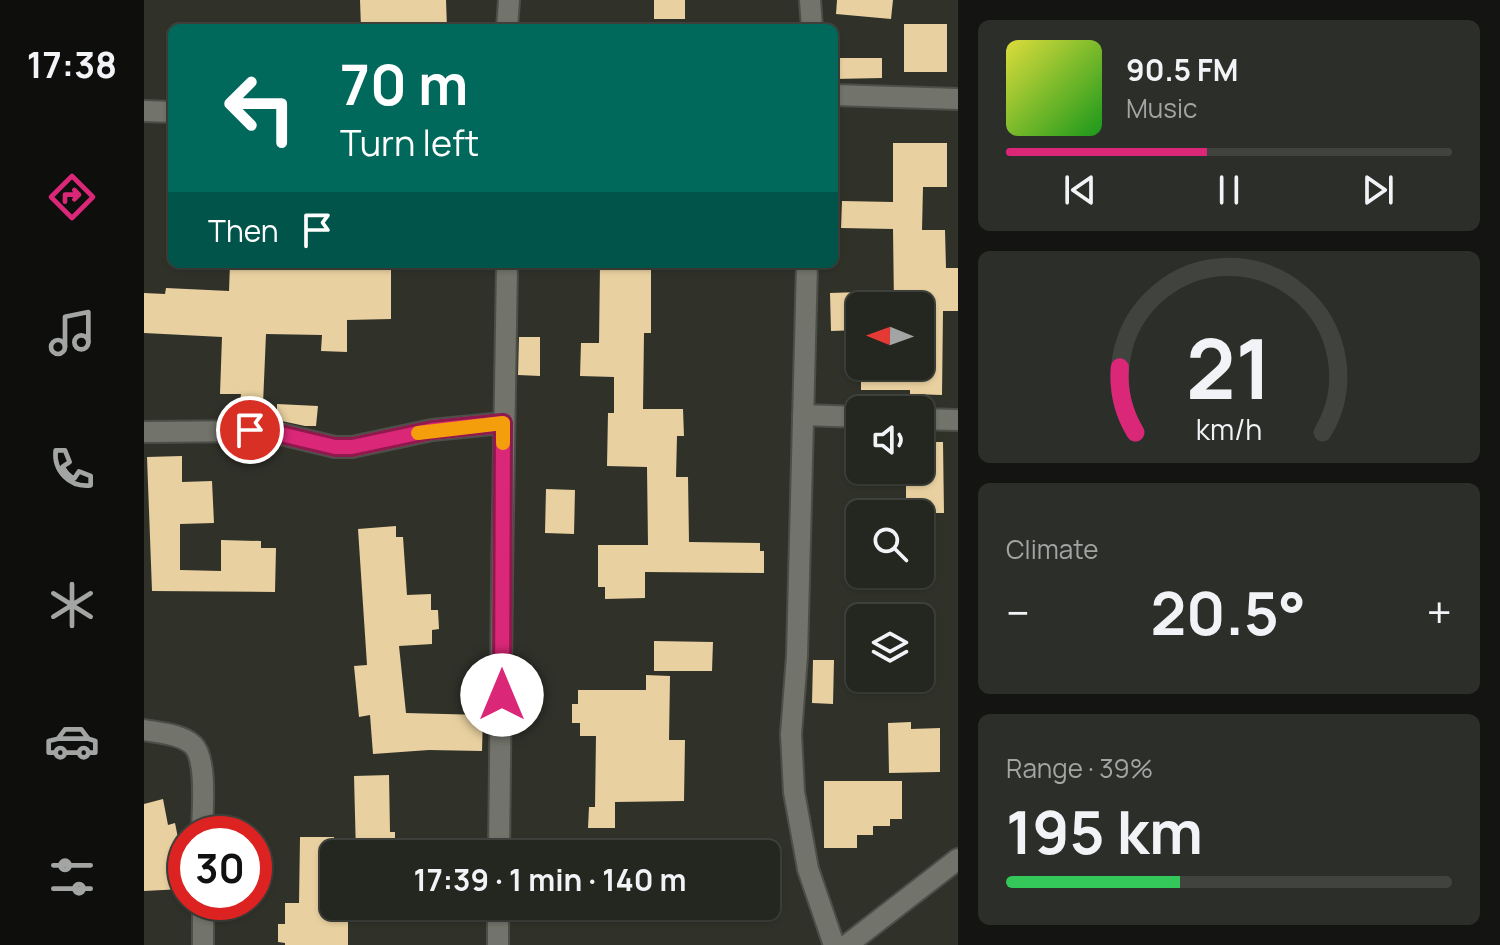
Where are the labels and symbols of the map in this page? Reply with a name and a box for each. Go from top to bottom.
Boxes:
north arrow [846,292,934,380]
pin [216,396,284,464]
position arrow [460,653,544,737]
speed limit sign: 30 [168,816,272,920]

